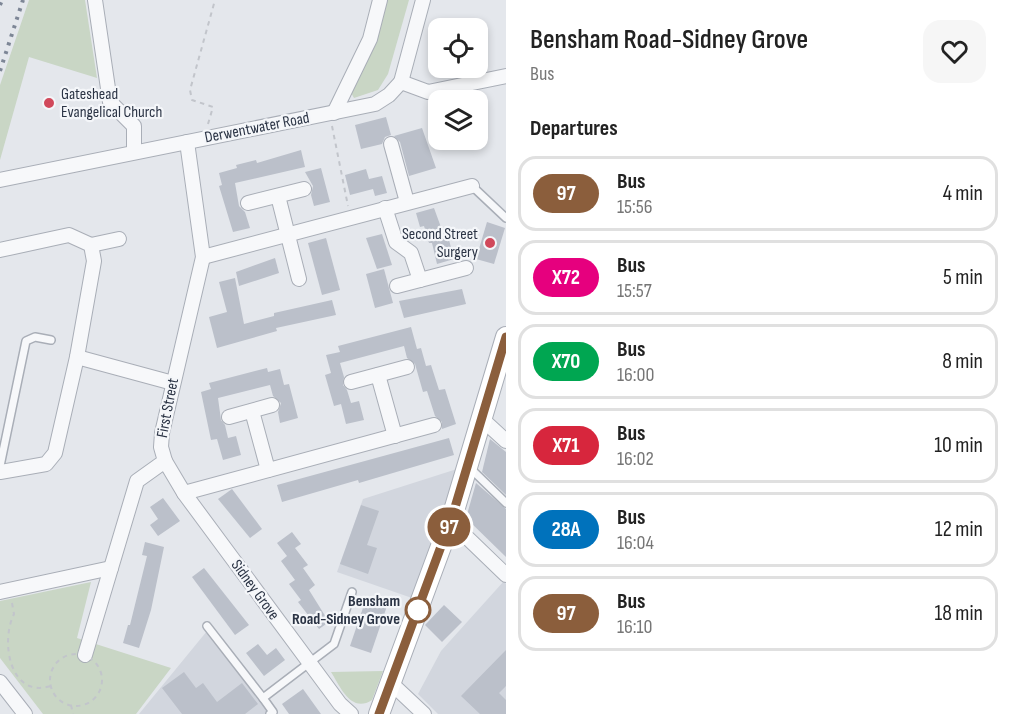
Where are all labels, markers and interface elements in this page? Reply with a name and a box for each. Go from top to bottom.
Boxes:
map controls [428,18,488,150]
button: locate [428,18,488,78]
button: heart [923,20,986,83]
text: Bensham Road-Sidney Grove [530,23,808,56]
text: Bus [530,62,554,86]
place label: Gateshead Evangelical Church [61,85,162,122]
button: layers [428,90,488,150]
marker: Gateshead Evangelical Church [42,96,56,110]
street label: Derwentwater Road [203,109,311,147]
text: Departures [530,115,618,142]
text: Bus [617,168,646,195]
text: 4 min [943,180,983,207]
text: 97 [556,181,576,206]
text: 15:56 [617,195,653,219]
place label: Second Street Surgery [402,225,478,262]
marker: Second Street Surgery [483,236,497,250]
text: Bus [617,252,646,279]
text: 5 min [943,264,983,291]
text: X72 [552,265,580,290]
text: 15:57 [617,279,652,303]
text: Bus [617,336,646,363]
text: 8 min [942,348,983,375]
text: X70 [552,349,580,374]
text: 16:00 [617,363,654,387]
street label: First Street [153,376,183,440]
text: Bus [617,420,646,447]
text: 10 min [934,432,983,459]
text: X71 [552,433,580,458]
text: 16:02 [617,447,654,471]
text: Bus [617,504,646,531]
line badge: 97 [422,508,476,546]
text: 97 [439,515,459,540]
text: 12 min [935,516,983,543]
text: 28A [551,517,581,542]
text: 16:04 [617,531,654,555]
street label: Sidney Grove [227,556,283,624]
text: Bus [617,588,646,615]
place label: Bensham Road-Sidney Grove [292,592,400,629]
marker: Bensham Road-Sidney Grove [405,597,431,623]
text: 18 min [935,600,983,627]
text: 97 [556,601,576,626]
text: 16:10 [617,615,652,639]

